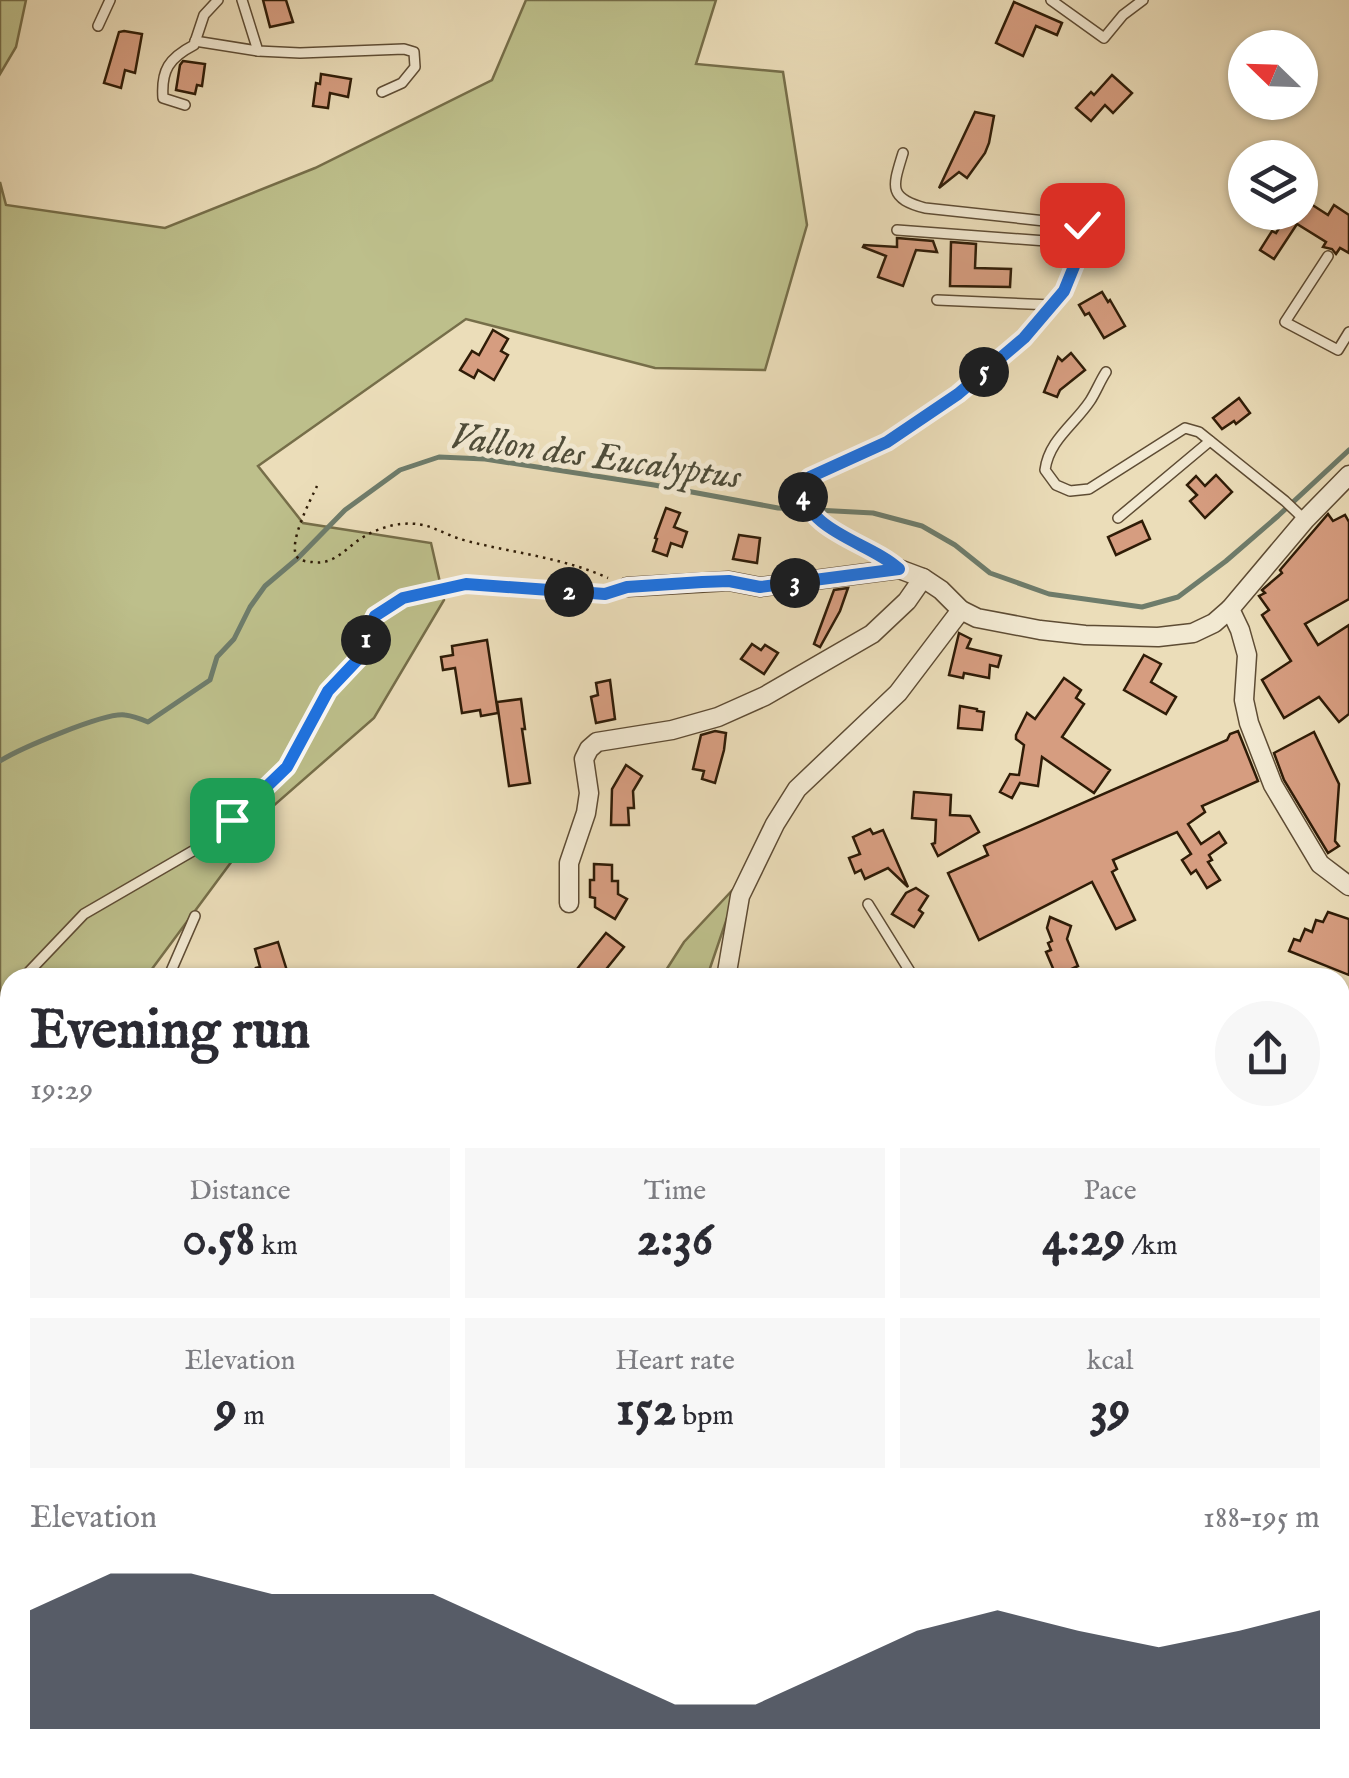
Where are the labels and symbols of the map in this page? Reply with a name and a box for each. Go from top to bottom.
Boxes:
north arrow [1228,30,1318,120]
pin [1040,183,1125,268]
pin: 5 [959,347,1009,397]
water label: Vallon des Eucalyptus [447,414,745,502]
pin: 4 [778,472,828,522]
pin: 3 [770,558,820,608]
pin: 2 [544,567,594,617]
pin: 1 [341,615,391,665]
pin [190,778,275,863]

